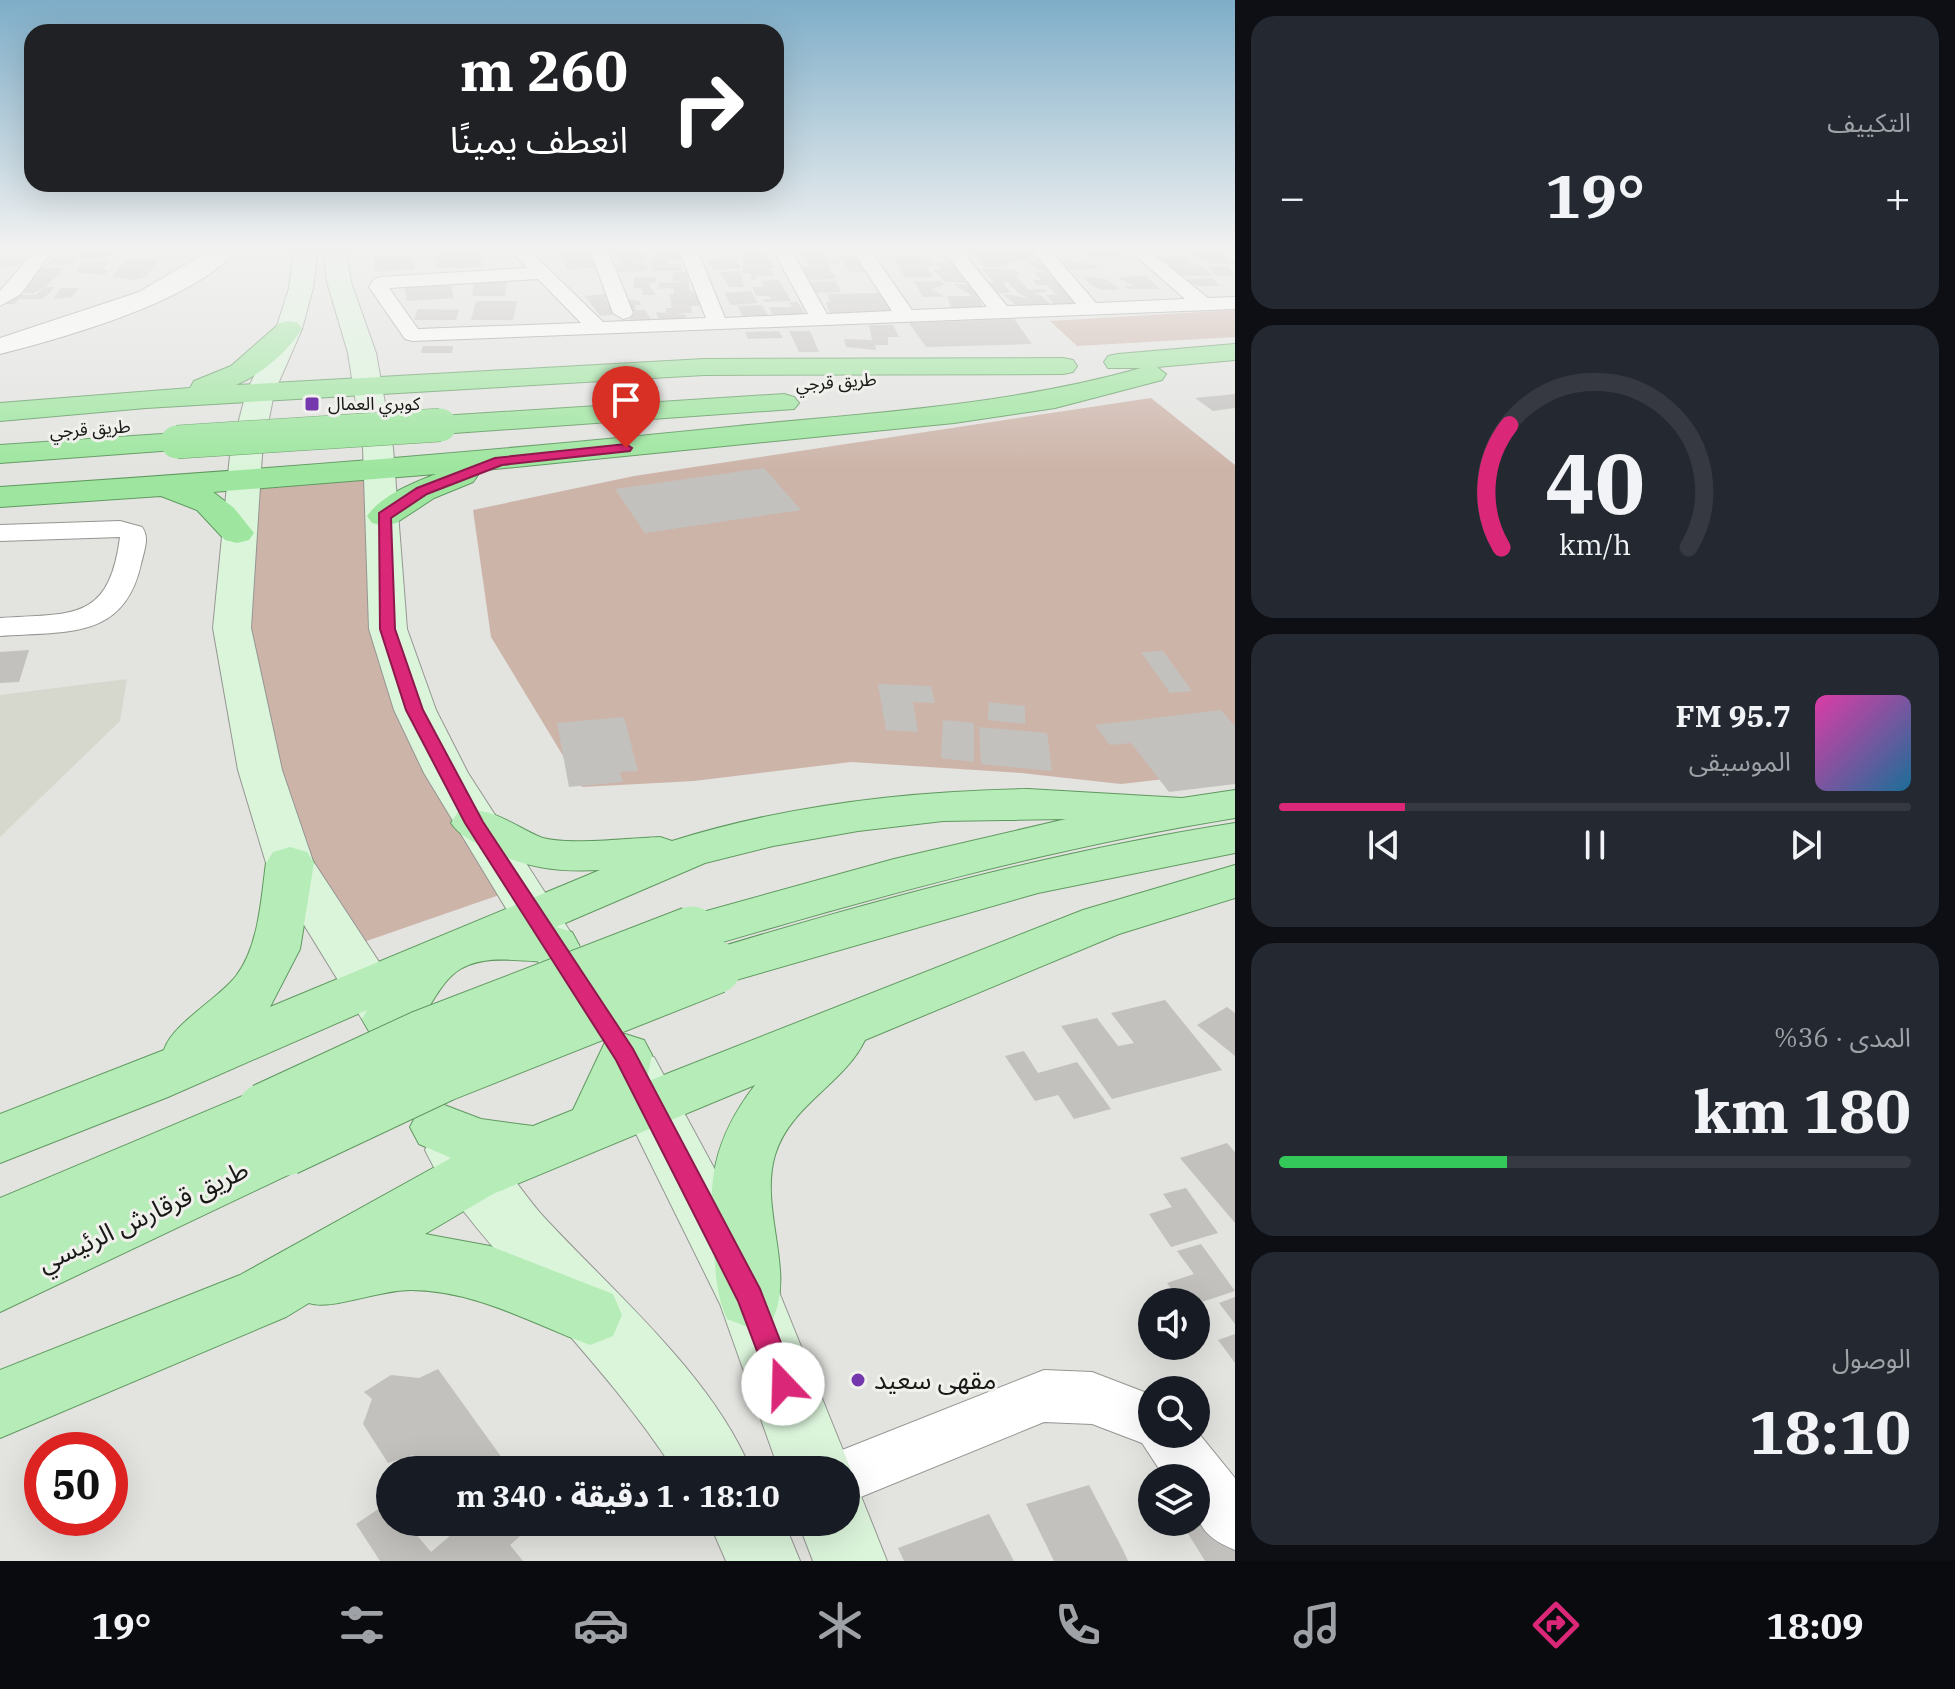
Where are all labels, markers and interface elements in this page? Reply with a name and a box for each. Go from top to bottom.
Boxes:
text: 260 m [460,34,628,106]
icon: right [656,56,760,160]
text: التكييف [1827,105,1911,139]
text: انعطف يمينًا [450,116,628,163]
text: 19° [1545,156,1645,235]
text: − [1279,168,1305,225]
text: + [1885,168,1911,225]
pin [592,366,660,448]
street label: طريق قرجي [795,367,877,398]
icon: arrive [604,378,648,422]
place label: كوبري العمال [328,392,421,417]
marker: كوبري العمال [303,395,321,413]
street label: طريق قرجي [49,414,131,445]
text: 40 [1545,428,1645,536]
text: km/h [1559,526,1631,563]
text: 95.7 FM [1676,696,1791,735]
text: الموسيقى [1689,744,1791,778]
icon: previous [1362,823,1406,867]
icon: pause [1573,823,1617,867]
icon: next [1784,823,1828,867]
text: المدى · 36% [1774,1020,1911,1054]
text: 180 km [1693,1071,1911,1150]
street label: طريق قرقارش الرئيسي [32,1151,255,1283]
map controls [1138,1288,1210,1536]
button: sound [1138,1288,1210,1360]
text: الوصول [1832,1341,1911,1375]
position arrow [741,1342,825,1426]
place label: مقهى سعيد [874,1362,996,1396]
marker: مقهى سعيد [849,1371,867,1389]
button: search [1138,1376,1210,1448]
text: 18:10 [1749,1392,1911,1471]
speed limit sign: 50 [24,1432,128,1536]
button: layers [1138,1464,1210,1536]
text: 18:10 · 1 دقيقة · 340 m [456,1476,780,1515]
icon: filters [334,1597,390,1653]
icon: car [573,1597,629,1653]
icon: climate [812,1597,868,1653]
icon: phone [1050,1597,1106,1653]
icon: music [1289,1597,1345,1653]
icon: directions [1528,1597,1584,1653]
text: 19° [91,1602,152,1649]
text: 18:09 [1766,1602,1864,1649]

